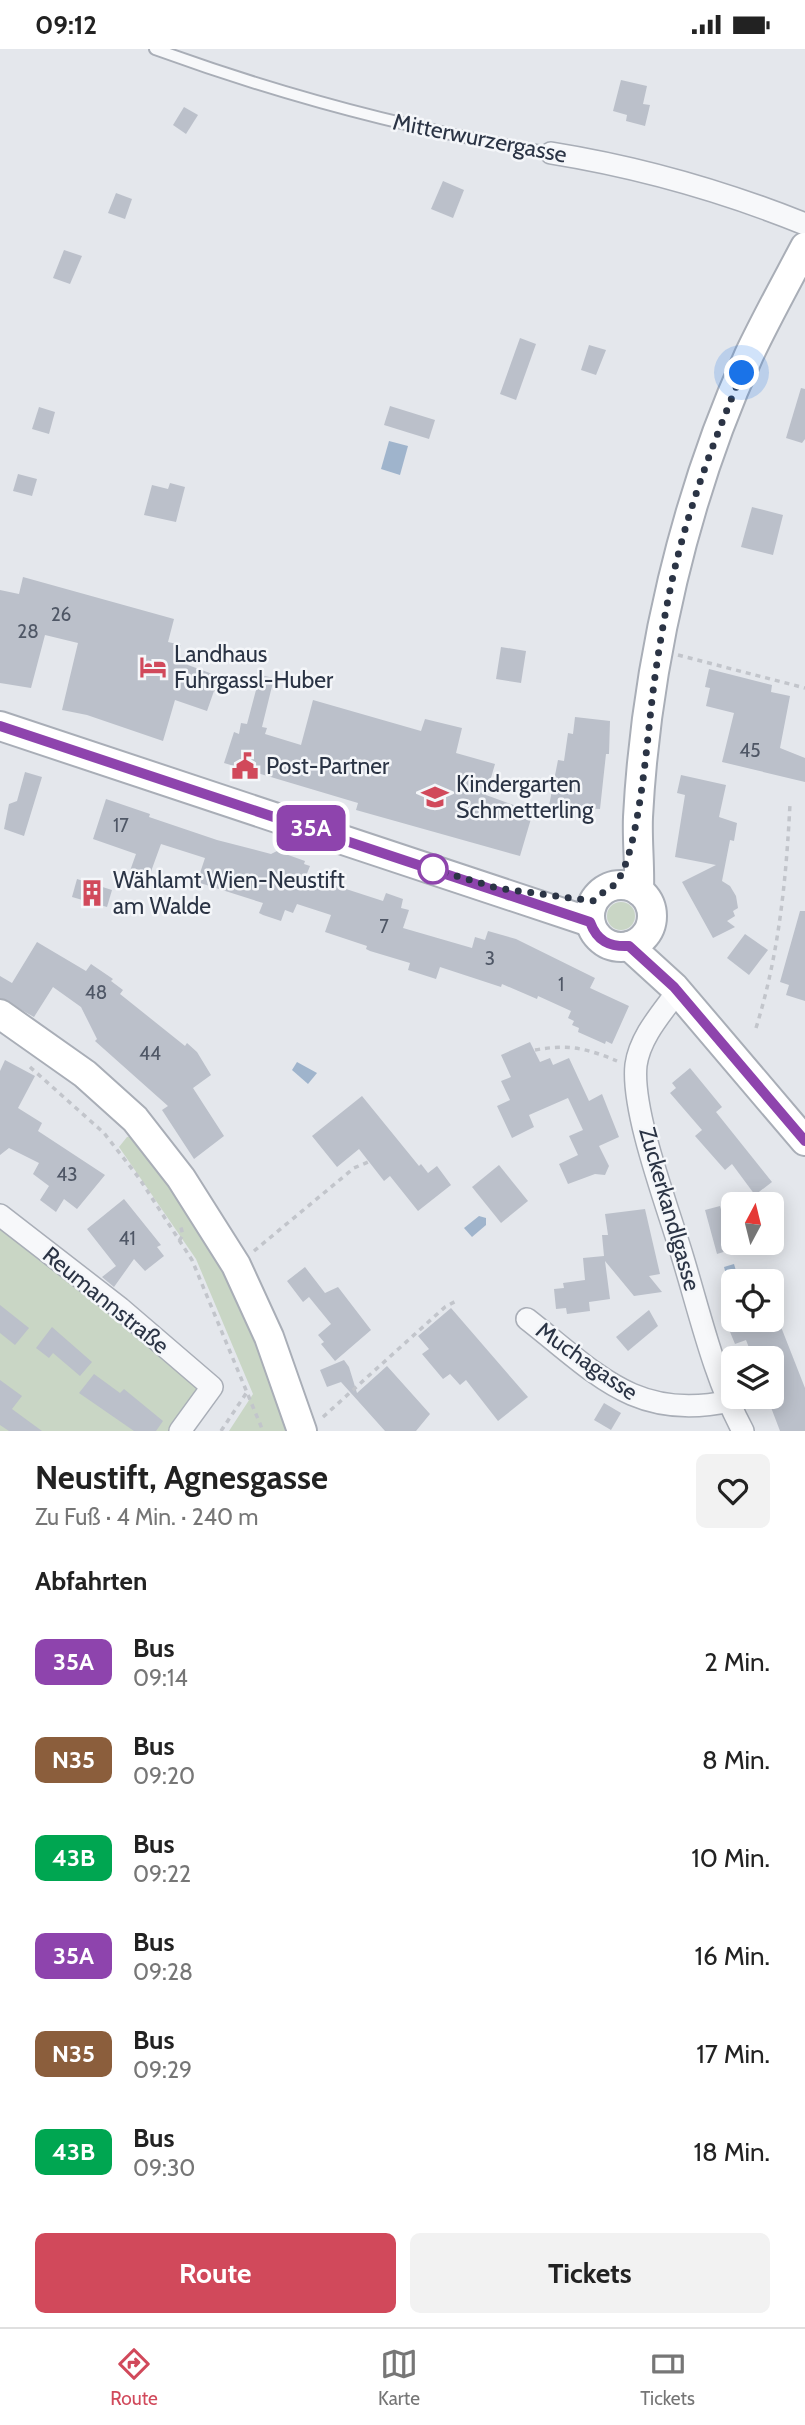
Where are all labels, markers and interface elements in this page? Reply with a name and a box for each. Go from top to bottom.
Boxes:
text: 09:12 [35,9,97,41]
street label: Mitterwurzergasse [391,107,570,169]
your location [724,355,759,390]
house number: 26 [51,603,71,626]
house number: 28 [17,620,39,643]
place label: Landhaus Fuhrgassl-Huber [174,640,334,694]
hotel icon: Landhaus Fuhrgassl-Huber [138,652,168,682]
house number: 45 [739,739,761,762]
public building icon: Post-Partner [230,751,260,781]
place label: Post-Partner [266,752,390,780]
place label: Kindergarten Schmetterling [456,770,594,824]
school or university icon: Kindergarten Schmetterling [420,782,450,812]
line badge: 35A [271,805,351,851]
text: 35A [291,813,331,842]
house number: 17 [113,814,129,837]
unlabelled marker [418,854,448,884]
place label: Wählamt Wien-Neustift am Walde [113,866,345,920]
building icon: Wählamt Wien-Neustift am Walde [77,878,107,908]
house number: 7 [379,915,389,938]
house number: 3 [485,947,495,970]
house number: 1 [558,973,564,996]
house number: 48 [85,981,107,1004]
house number: 44 [139,1042,161,1065]
street label: Zuckerkandlgasse [633,1124,707,1294]
house number: 43 [56,1163,78,1186]
north arrow [721,1192,784,1255]
map controls [721,1192,784,1409]
house number: 41 [118,1227,136,1250]
street label: Reumannstraße [37,1240,175,1360]
button: locate [721,1269,784,1332]
street label: Muchagasse [531,1316,643,1406]
button: layers [721,1346,784,1409]
button: heart [696,1454,770,1528]
text: Neustift, Agnesgasse [35,1457,328,1497]
text: Zu Fuß · 4 Min. · 240 m [35,1503,258,1531]
text: Abfahrten [35,1565,147,1597]
text: Bus [133,1632,174,1664]
text: 2 Min. [704,1646,770,1678]
text: 35A [53,1647,94,1676]
text: 09:14 [133,1664,188,1692]
text: Bus [133,1730,174,1762]
text: 8 Min. [702,1744,770,1776]
text: N35 [52,1745,95,1774]
text: 09:20 [133,1762,195,1790]
text: Bus [133,1828,174,1860]
text: 10 Min. [691,1842,770,1874]
text: 43B [52,1843,95,1872]
text: 09:22 [133,1860,191,1888]
text: Bus [133,1926,174,1958]
text: 16 Min. [695,1940,770,1972]
text: 35A [53,1941,94,1970]
text: 09:28 [133,1958,193,1986]
text: Bus [133,2024,174,2056]
text: 17 Min. [696,2038,770,2070]
text: N35 [52,2039,95,2068]
text: 09:29 [133,2056,192,2084]
text: Bus [133,2122,174,2154]
text: 18 Min. [694,2136,770,2168]
text: 43B [52,2137,95,2166]
text: 09:30 [133,2154,195,2182]
button: Route [35,2233,396,2313]
button: Tickets [410,2233,770,2313]
tab: Route [110,2345,158,2410]
tab: Karte [378,2345,420,2410]
tab: Tickets [640,2345,695,2410]

